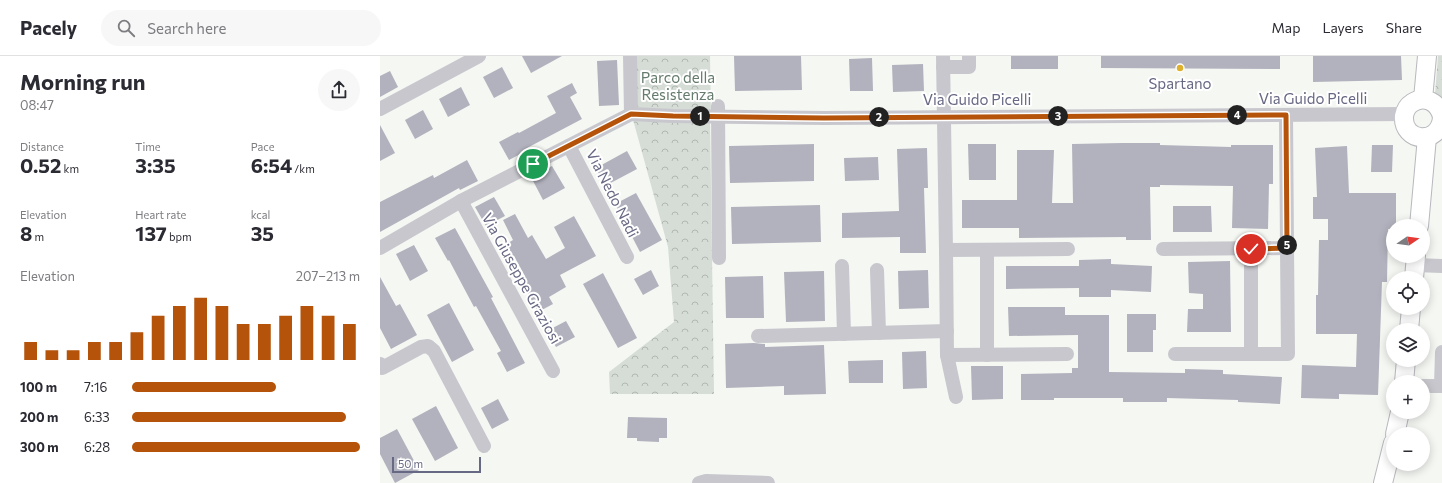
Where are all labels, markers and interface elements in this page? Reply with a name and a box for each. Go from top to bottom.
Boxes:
search box [101,10,381,46]
text: Pacely [20,16,77,39]
icon: search [115,17,137,39]
text: Search here [147,19,227,37]
text: Map [1272,19,1300,36]
text: Layers [1322,19,1364,36]
text: Share [1386,19,1422,36]
marker: Spartano [1175,63,1185,73]
text: Morning run [20,68,146,95]
park label: Parco della Resistenza [641,68,715,103]
button: share [318,69,360,111]
place label: Spartano [1148,74,1212,92]
street label: Via Guido Picelli [1259,89,1367,107]
street label: Via Guido Picelli [923,90,1031,108]
text: 08:47 [20,97,54,113]
pin: 4 [1227,105,1247,125]
pin: 1 [690,106,710,126]
pin: 3 [1048,106,1068,126]
pin: 2 [869,107,889,127]
text: 4 [1234,108,1240,121]
text: 1 [698,109,702,122]
text: 3 [1055,109,1061,122]
text: 2 [876,110,882,123]
text: Distance [20,140,64,153]
text: Time [135,140,161,153]
text: Pace [251,140,275,153]
street label: Via Nedo Nadi [583,146,643,240]
pin [516,147,550,181]
text: 0.52 [20,153,61,177]
text: 3:35 [135,153,176,177]
text: 6:54 [251,153,292,177]
icon: arrive [522,153,544,175]
text: km [61,162,79,175]
text: /km [292,162,315,175]
text: Elevation [20,208,66,221]
text: Heart rate [135,208,186,221]
text: kcal [251,208,270,221]
street label: Via Giuseppe Graziosi [479,209,565,347]
north arrow [1386,219,1430,263]
map controls [1386,219,1430,471]
text: 8 [20,221,32,245]
text: 137 [135,221,167,245]
text: 35 [251,221,274,245]
text: m [32,230,44,243]
text: bpm [167,230,192,243]
pin [1234,232,1268,266]
pin: 5 [1277,235,1297,255]
icon: check [1240,238,1262,260]
text: 5 [1284,238,1290,251]
text: Elevation [20,268,75,284]
text: 207–213 m [296,268,360,284]
button: locate [1386,271,1430,315]
button: layers [1386,323,1430,367]
button: + [1386,375,1430,419]
text: 100 m [20,379,57,395]
text: 7:16 [84,379,107,395]
text: 200 m [20,409,58,425]
text: 6:33 [84,409,110,425]
button: − [1386,427,1430,471]
text: 300 m [20,439,59,455]
text: 6:28 [84,439,110,455]
scale bar [392,455,481,474]
text: 50 m [398,457,423,470]

